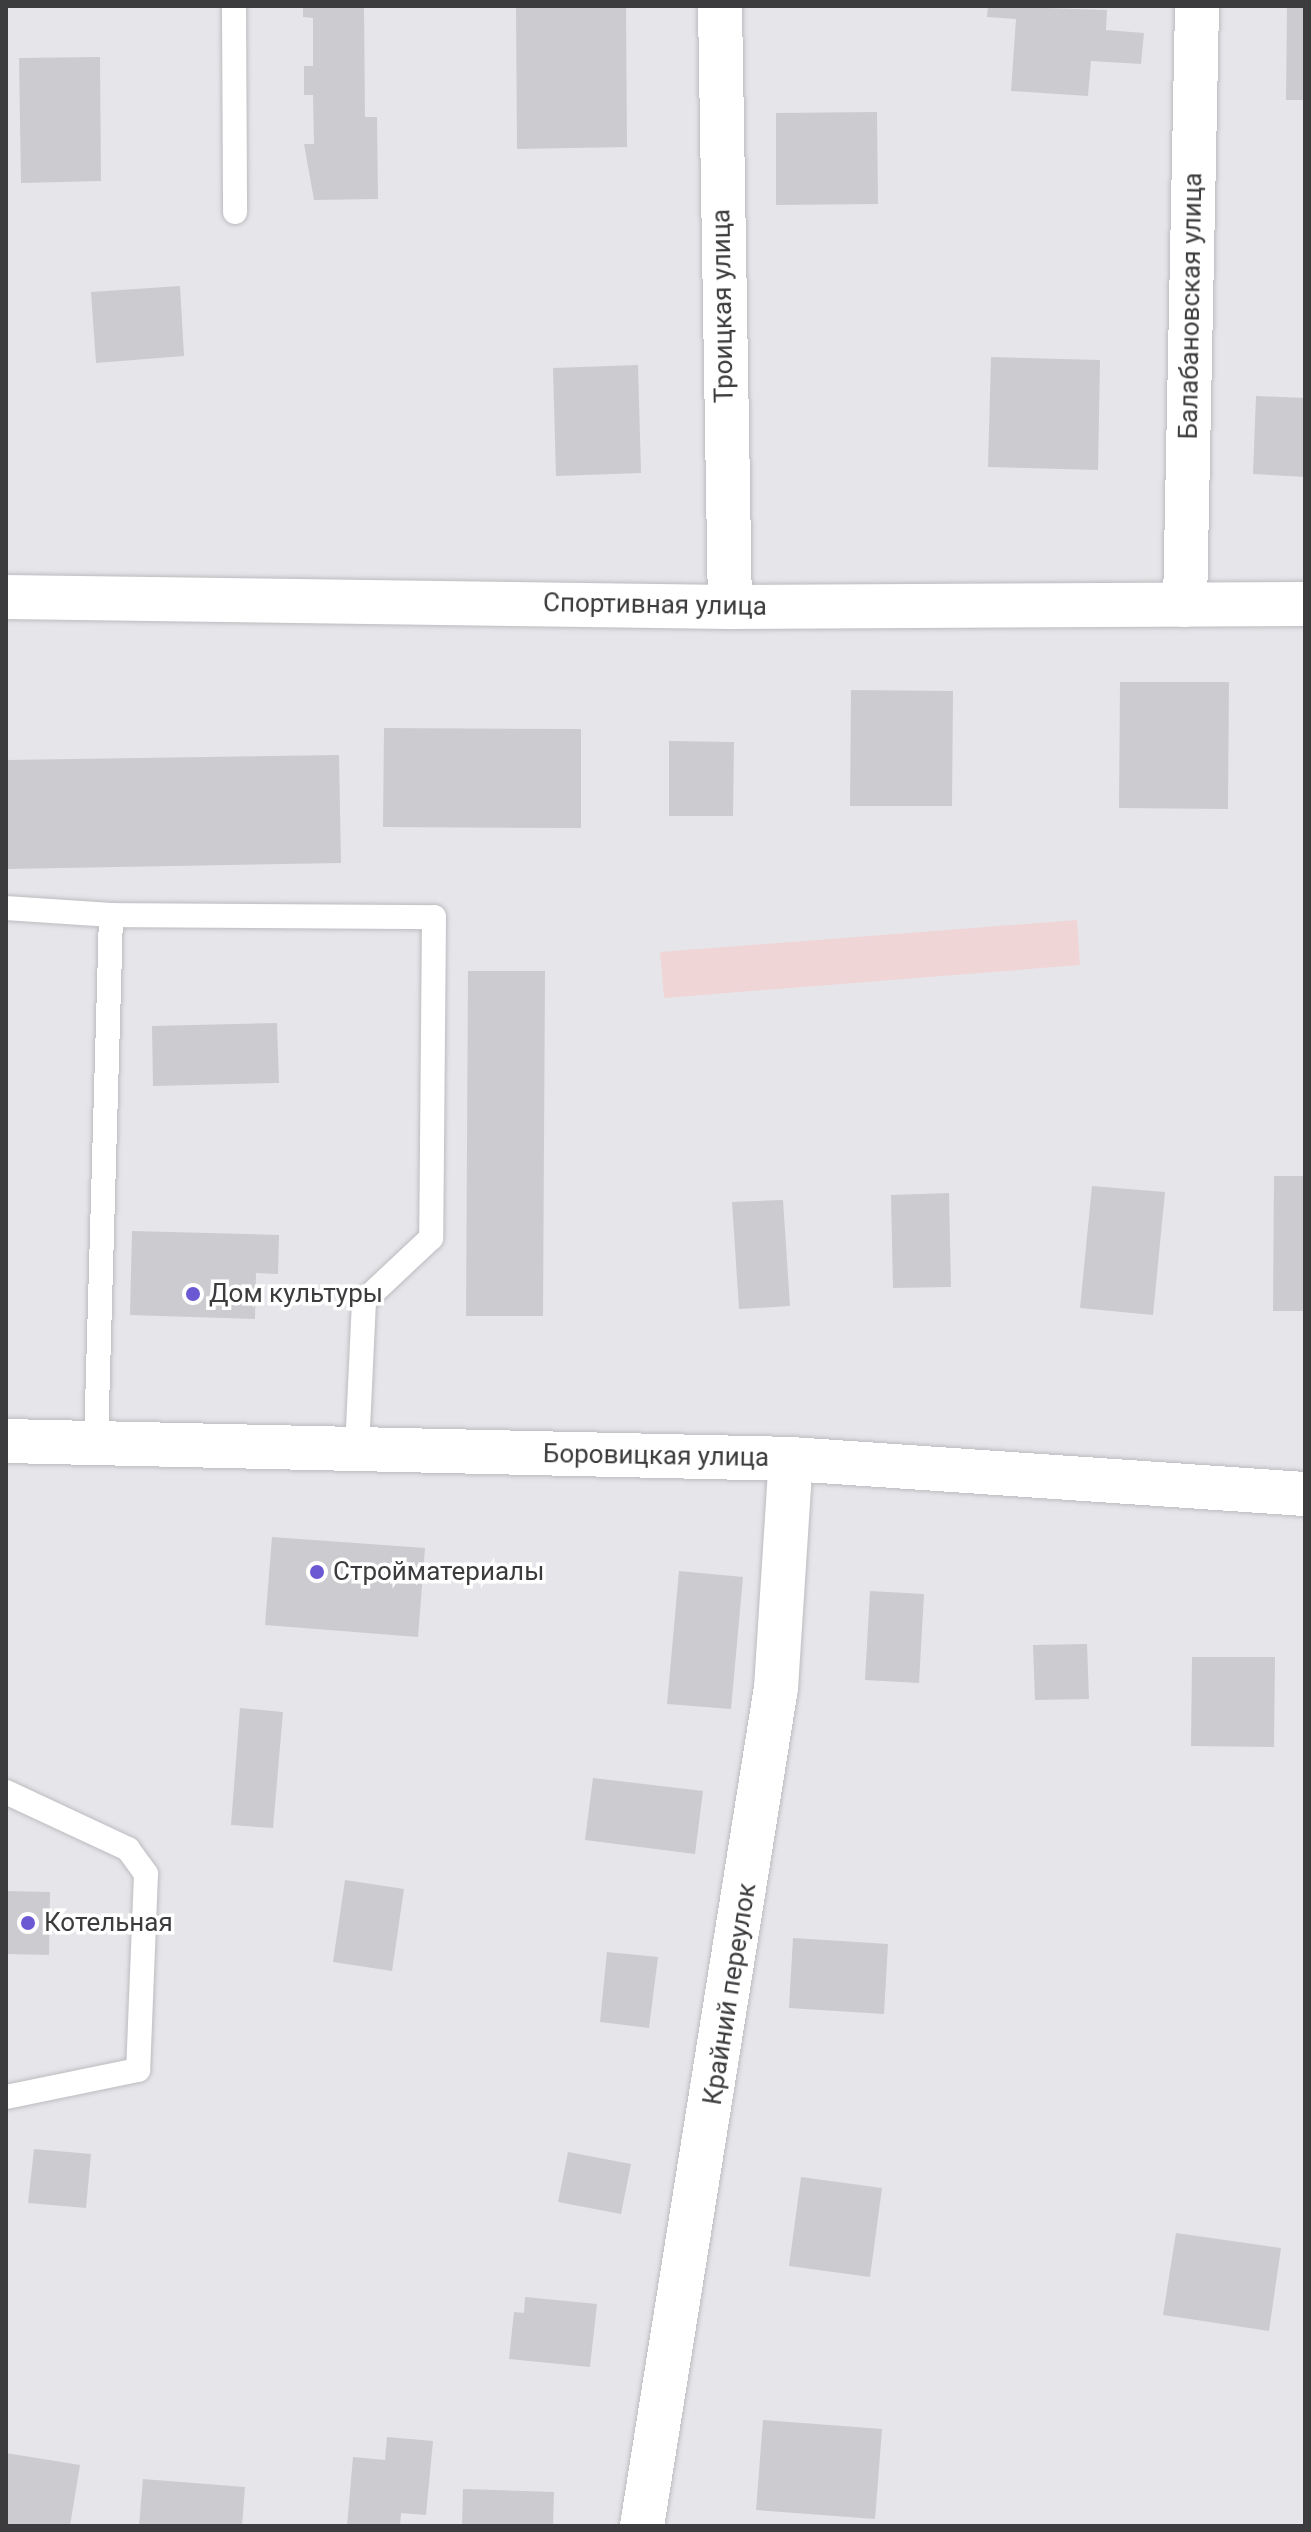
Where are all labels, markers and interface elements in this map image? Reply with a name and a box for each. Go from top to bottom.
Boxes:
street label: Балабановская улица [1173,172,1209,440]
street label: Троицкая улица [706,209,740,403]
street label: Спортивная улица [543,587,767,623]
place label: Дом культуры [209,1278,383,1310]
marker: Дом культуры [184,1285,202,1303]
street label: Боровицкая улица [543,1438,769,1474]
place label: Стройматериалы [333,1556,544,1588]
marker: Стройматериалы [308,1563,326,1581]
street label: Крайний переулок [697,1881,763,2107]
place label: Котельная [44,1907,173,1939]
marker: Котельная [19,1914,37,1932]

